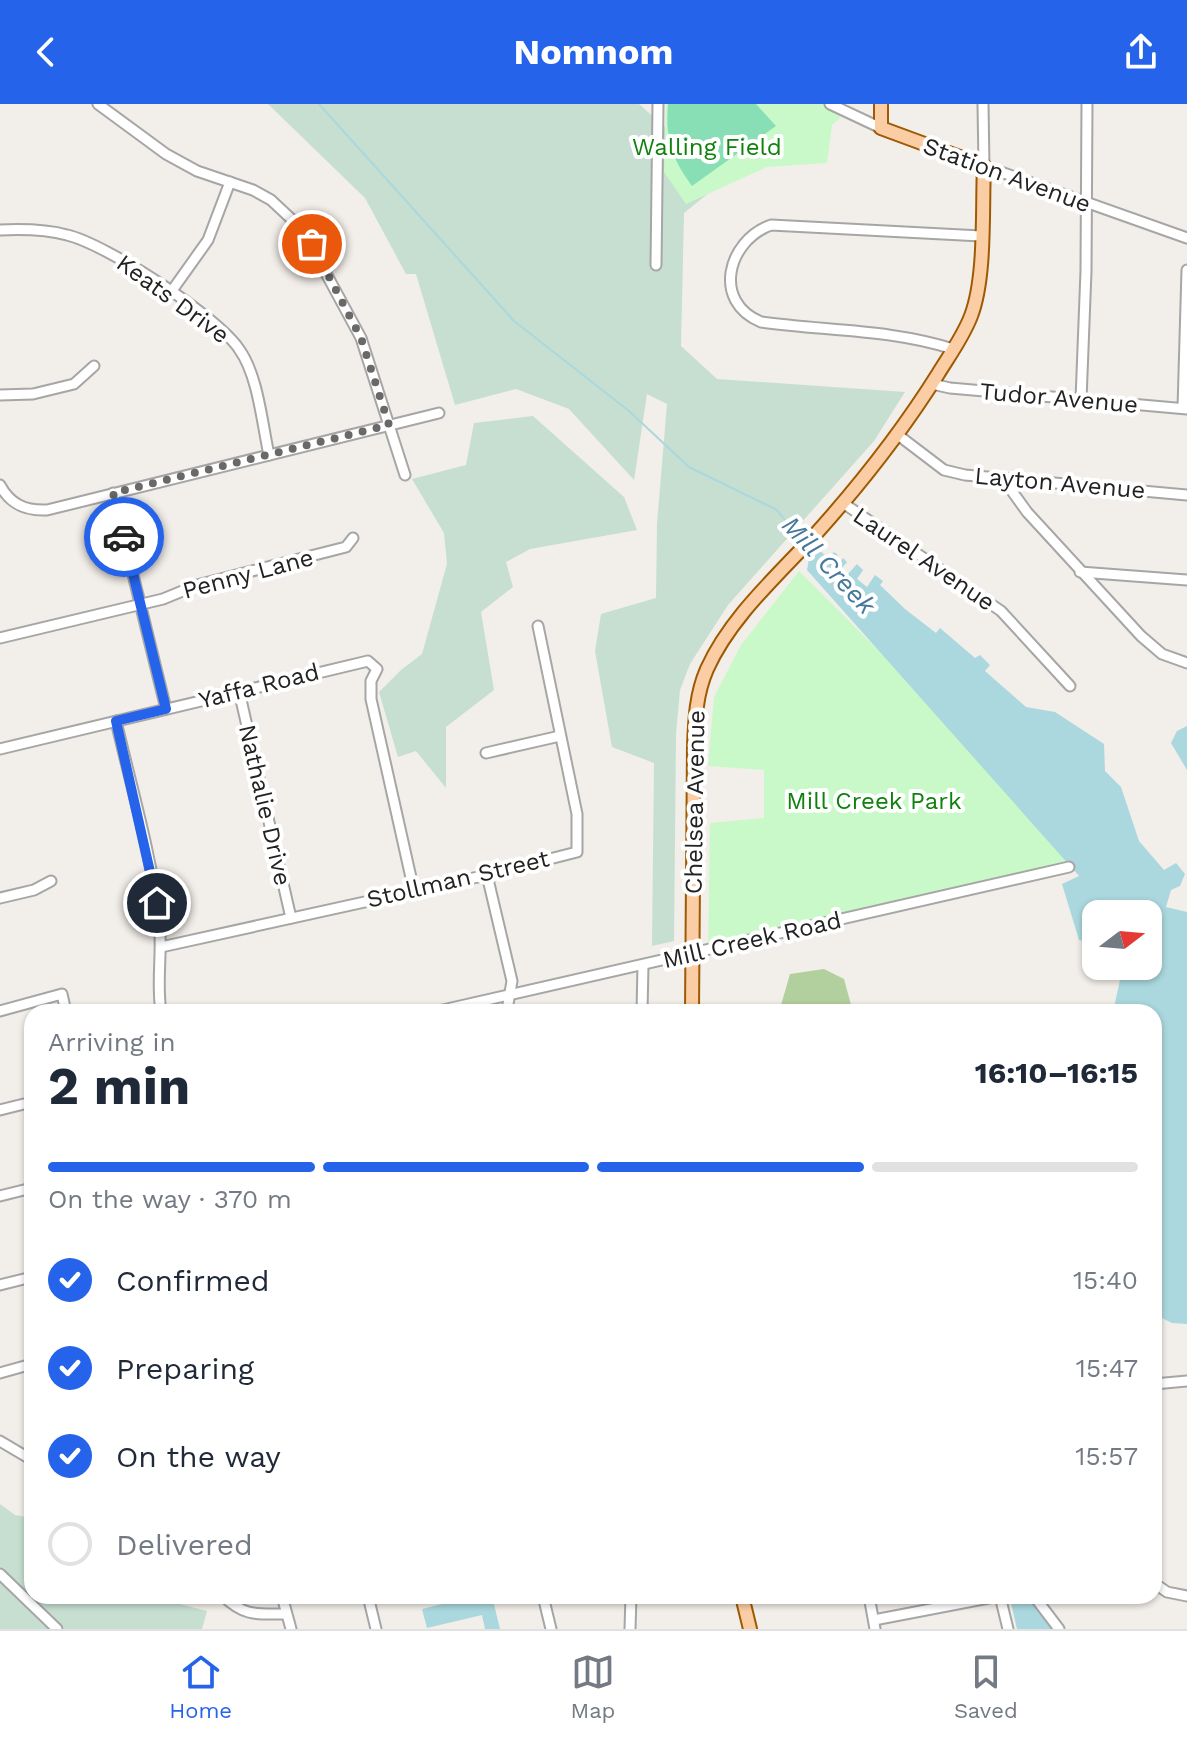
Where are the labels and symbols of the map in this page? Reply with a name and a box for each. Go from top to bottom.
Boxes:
street label: Station Avenue [919,132,1095,218]
park label: Walling Field [632,133,782,161]
pin [278,210,346,278]
street label: Keats Drive [111,249,235,349]
street label: Tudor Avenue [979,377,1139,419]
street label: Layton Avenue [974,462,1146,504]
courier [84,497,164,577]
street label: Laurel Avenue [848,501,1000,617]
water label: Mill Creek [776,510,882,621]
street label: Penny Lane [180,543,316,605]
street label: Yaffa Road [196,658,322,714]
street label: Chelsea Avenue [679,710,711,894]
street label: Nathalie Drive [233,722,297,888]
park label: Mill Creek Park [786,787,962,815]
street label: Stollman Street [364,844,552,914]
pin [123,869,191,937]
north arrow [1082,900,1162,980]
street label: Mill Creek Road [660,906,844,974]

